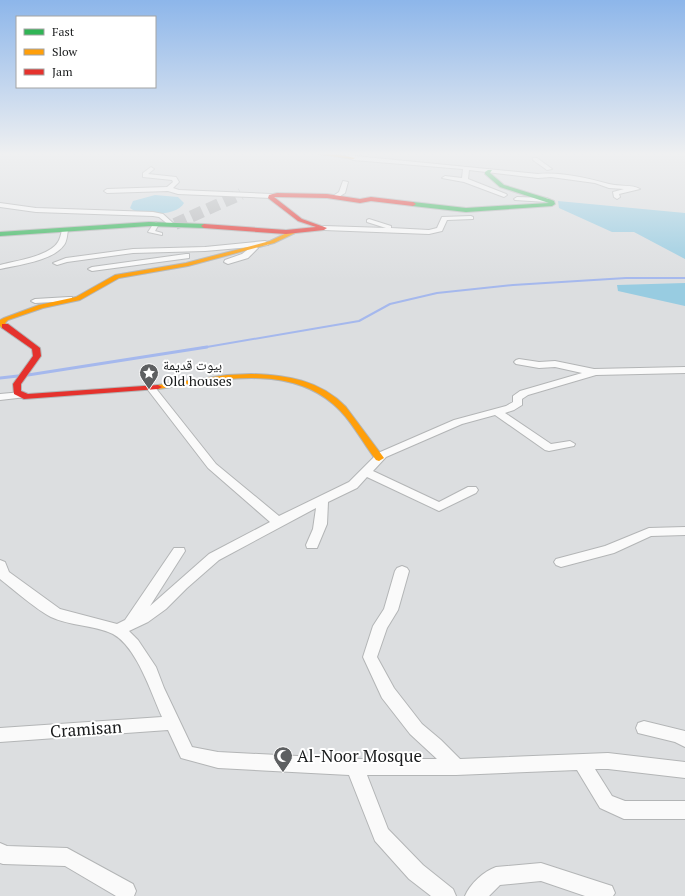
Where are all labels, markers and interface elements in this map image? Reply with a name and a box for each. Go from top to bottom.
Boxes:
legend [16,16,156,88]
text: Fast [52,24,75,39]
text: Slow [52,44,78,59]
text: Jam [52,64,73,79]
place label: بيوت قديمة Old houses [163,355,232,390]
place icon: بيوت قديمة Old houses [138,362,160,390]
street label: Cramisan [49,715,123,742]
place label: Al-Noor Mosque [297,744,422,767]
mosque icon: Al-Noor Mosque [272,745,294,773]

